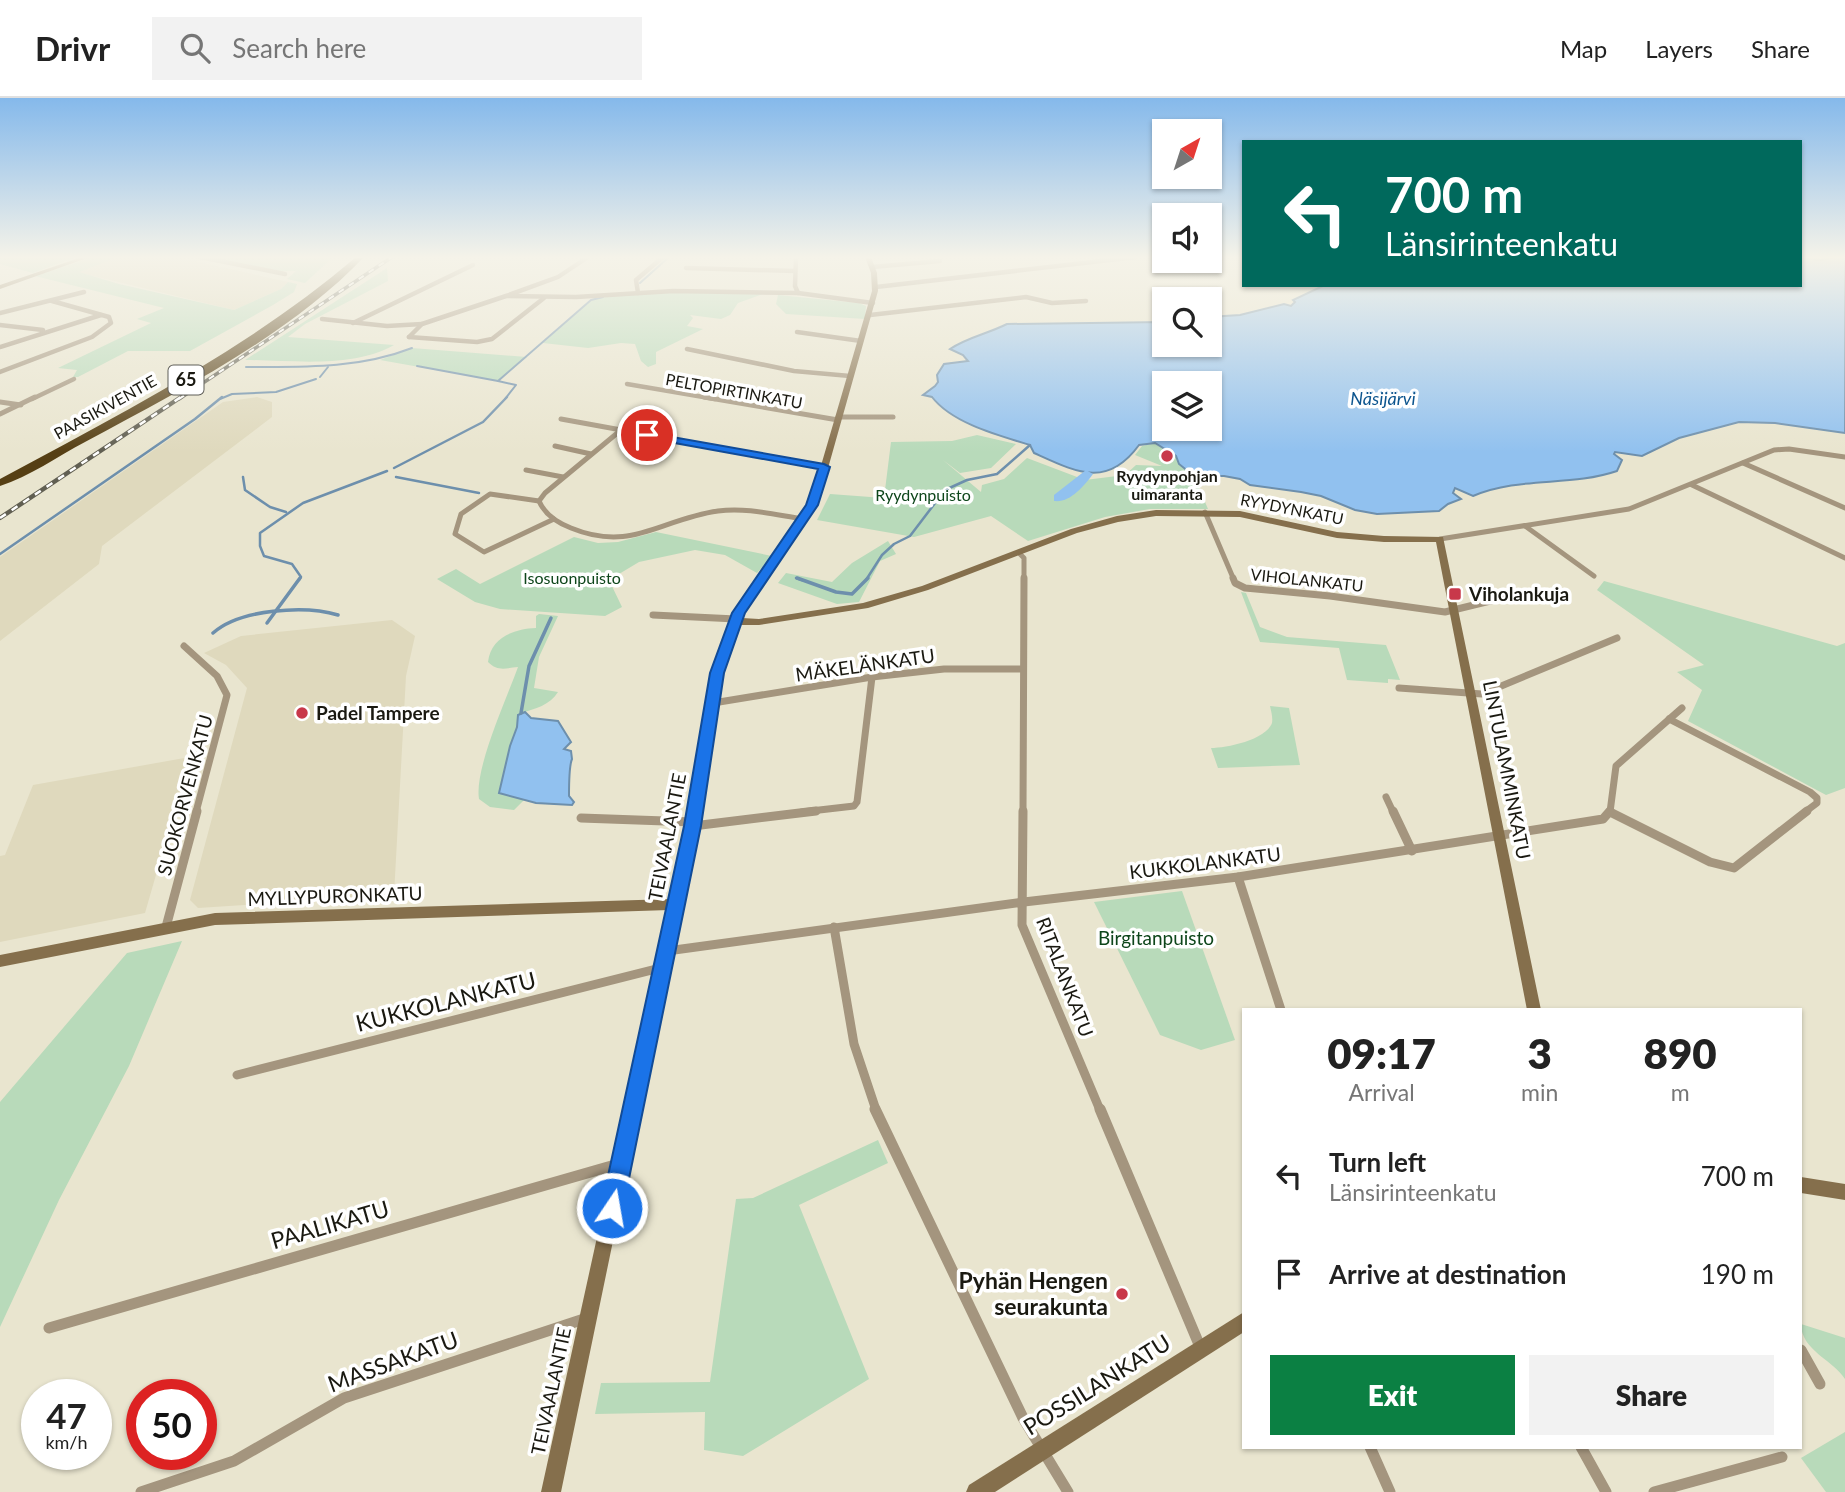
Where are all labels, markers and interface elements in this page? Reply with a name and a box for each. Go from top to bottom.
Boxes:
search box [152,17,642,80]
text: Drivr [35,28,110,68]
icon: search [176,29,214,67]
text: Search here [232,32,366,64]
text: Map [1560,34,1607,63]
text: Layers [1645,34,1713,63]
text: Share [1751,34,1810,63]
north arrow [1152,119,1222,189]
map controls [1152,119,1222,441]
text: 700 m [1385,165,1523,223]
icon: left [1270,168,1361,259]
button: sound [1152,203,1222,273]
text: Länsirinteenkatu [1385,224,1618,263]
button: search [1152,287,1222,357]
road number: 65 [168,366,204,394]
street label: PELTOPIRTINKATU [664,369,804,412]
street label: PAASIKIVENTIE [50,371,159,443]
button: layers [1152,371,1222,441]
water label: Näsijärvi [1350,387,1416,409]
pin [617,405,677,465]
icon: arrive [628,416,666,454]
marker: Ryydynpohjan uimaranta [1159,448,1175,464]
place label: Ryydynpohjan uimaranta [1116,466,1218,503]
park label: Ryydynpuisto [875,485,971,504]
street label: RYYDYNKATU [1239,489,1345,528]
street label: VIHOLANKATU [1250,564,1364,595]
park label: Isosuonpuisto [523,568,621,587]
place label: Viholankuja [1468,582,1569,605]
marker: Viholankuja [1447,586,1463,602]
street label: MÄKELÄNKATU [794,643,936,686]
street label: LINTULAMMINKATU [1479,678,1536,861]
place label: Padel Tampere [316,701,440,724]
marker: Padel Tampere [294,705,310,721]
street label: SUOKORVENKATU [152,712,217,878]
street label: TEIVAALANTIE [643,771,690,903]
street label: KUKKOLANKATU [1128,842,1282,883]
street label: MYLLYPURONKATU [247,881,423,910]
street label: RITALANKATU [1032,914,1099,1040]
park label: Birgitanpuisto [1098,926,1214,949]
street label: KUKKOLANKATU [353,965,539,1037]
text: 09:17 [1327,1028,1436,1078]
text: 3 [1528,1028,1552,1078]
text: 890 [1644,1028,1717,1078]
text: Arrival [1348,1078,1415,1106]
text: min [1521,1078,1558,1106]
text: m [1671,1078,1690,1106]
text: Turn left [1329,1146,1426,1178]
icon: left [1270,1157,1308,1195]
text: 700 m [1701,1160,1774,1192]
position arrow [575,1171,649,1245]
text: Länsirinteenkatu [1329,1178,1496,1206]
street label: PAALIKATU [267,1194,392,1254]
icon: arrive [1270,1255,1308,1293]
text: Arrive at destination [1329,1258,1566,1290]
text: 190 m [1701,1258,1774,1290]
place label: Pyhän Hengen seurakunta [959,1266,1108,1320]
marker: Pyhän Hengen seurakunta [1114,1286,1130,1302]
street label: MASSAKATU [324,1325,462,1398]
street label: TEIVAALANTIE [526,1325,575,1457]
street label: POSSILANKATU [1018,1328,1175,1441]
button: Exit [1270,1355,1515,1435]
button: Share [1529,1355,1774,1435]
speed limit sign: 50 [126,1379,217,1470]
text: 47 [46,1394,87,1436]
text: km/h [45,1431,88,1453]

